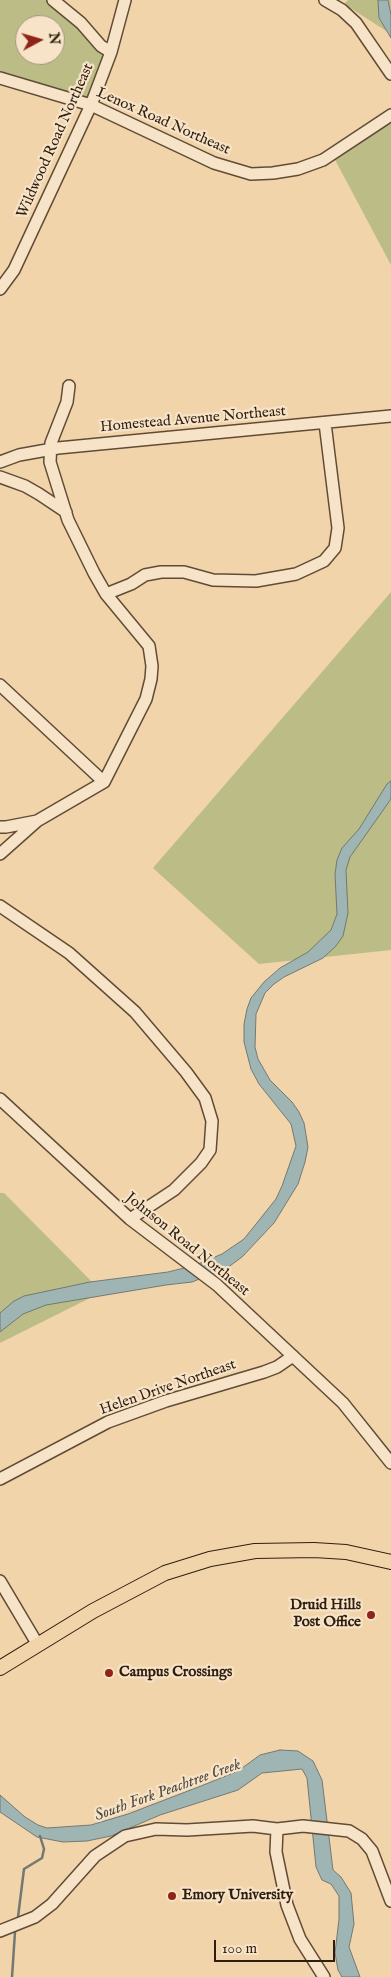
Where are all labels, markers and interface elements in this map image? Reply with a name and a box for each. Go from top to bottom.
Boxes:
north arrow [15,15,65,65]
text: N [44,32,64,46]
street label: Wildwood Road Northeast [14,61,98,221]
street label: Lenox Road Northeast [93,84,233,160]
street label: Homestead Avenue Northeast [99,403,287,437]
street label: Johnson Road Northeast [121,1189,253,1301]
street label: Helen Drive Northeast [97,1356,239,1420]
place label: Druid Hills Post Office [290,1597,361,1632]
marker: Druid Hills Post Office [365,1609,377,1621]
place label: Campus Crossings [119,1664,232,1682]
marker: Campus Crossings [103,1667,115,1679]
water label: South Fork Peachtree Creek [92,1756,244,1826]
place label: Emory University [182,1887,293,1905]
marker: Emory University [166,1890,178,1902]
scale bar [216,1930,337,1962]
text: 100 m [222,1939,257,1958]

